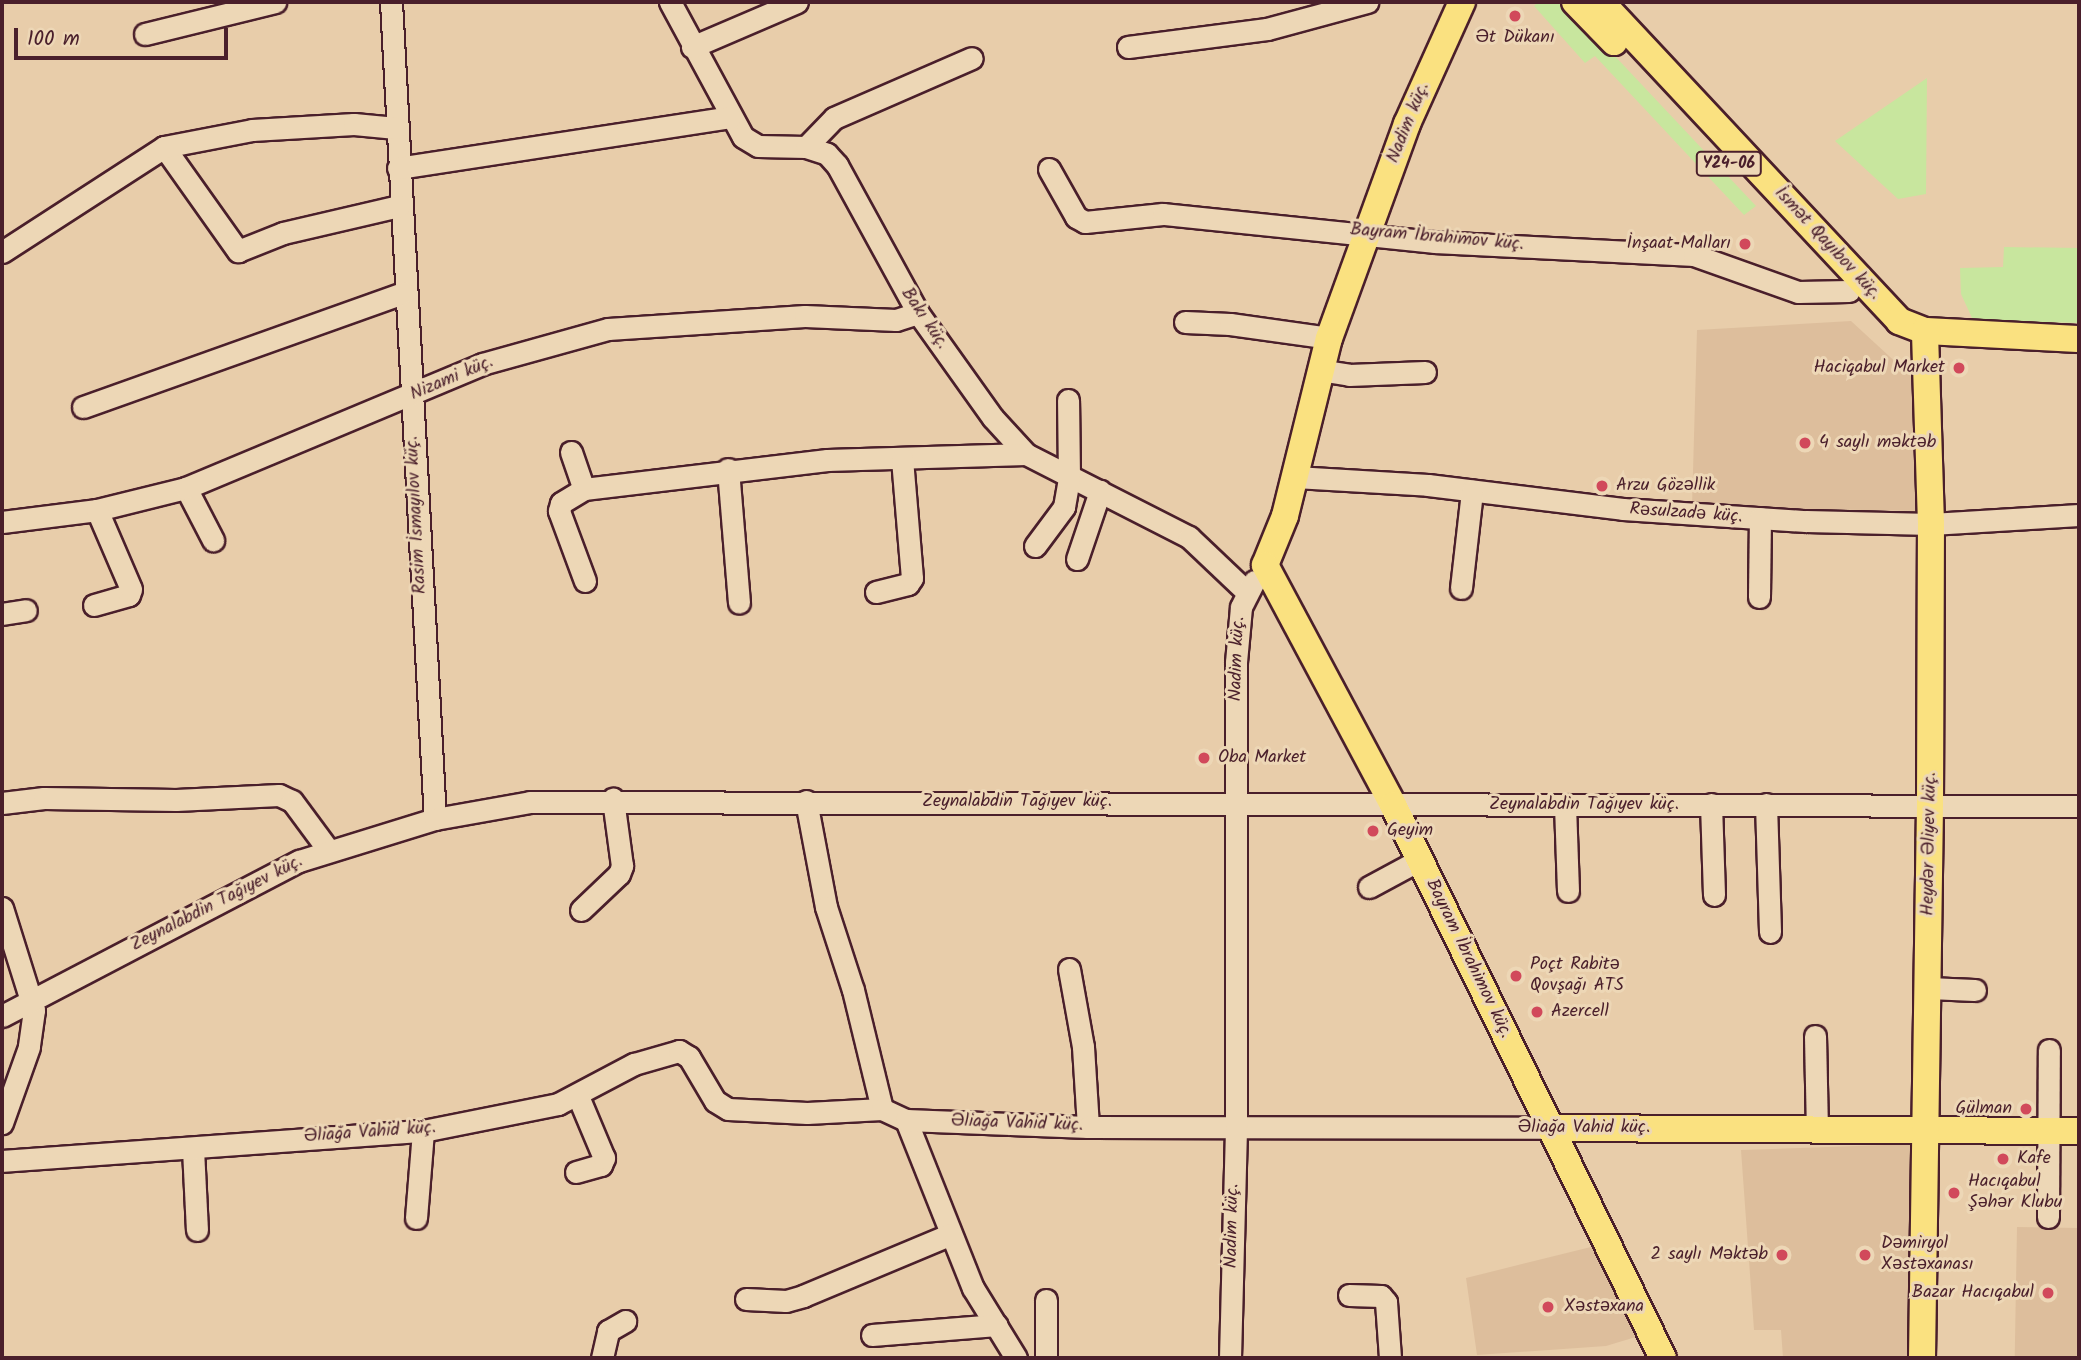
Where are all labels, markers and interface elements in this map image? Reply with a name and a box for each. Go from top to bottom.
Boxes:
marker: Ət Dükanı [1507,8,1523,24]
scale bar [18,14,231,58]
text: 100 m [27,23,80,56]
place label: Ət Dükanı [1475,27,1555,49]
street label: Nadim küç. [1383,80,1435,166]
road number: Y24-06 [1696,152,1762,176]
street label: İsmət Qayıbov küç. [1769,183,1885,305]
street label: Bayram İbrahimov küç. [1349,220,1525,256]
place label: İnşaat Malları [1627,233,1731,255]
marker: İnşaat Malları [1737,236,1753,252]
street label: Bakı küç. [896,284,952,354]
street label: Nizami küç. [407,352,497,406]
place label: Haciqabul Market [1813,357,1945,379]
marker: Haciqabul Market [1951,360,1967,376]
place label: 4 saylı məktəb [1819,432,1936,454]
street label: Rasim İsmayılov küç. [402,435,432,595]
marker: 4 saylı məktəb [1797,435,1813,451]
place label: Arzu Gözəllik [1616,475,1715,497]
marker: Arzu Gözəllik [1594,478,1610,494]
street label: Rəsulzadə küç. [1629,499,1743,529]
street label: Nadim küç. [1226,616,1250,702]
place label: Oba Market [1218,747,1306,769]
marker: Oba Market [1196,750,1212,766]
street label: Heydər Əliyev küç. [1918,772,1942,916]
street label: Zeynalabdin Tağıyev küç. [922,791,1112,813]
street label: Zeynalabdin Tağıyev küç. [1489,794,1679,816]
place label: Geyim [1387,820,1433,842]
marker: Geyim [1365,823,1381,839]
street label: Zeynalabdin Tağıyev küç. [127,851,307,957]
street label: Bayram İbrahimov küç. [1420,876,1516,1042]
place label: Poçt Rabitə Qovşağı ATS [1530,955,1624,998]
marker: Poçt Rabitə Qovşağı ATS [1508,968,1524,984]
place label: Azercell [1551,1001,1609,1023]
marker: Azercell [1529,1004,1545,1020]
place label: Gülman [1956,1098,2012,1120]
marker: Gülman [2018,1101,2034,1117]
street label: Əliağa Vahid küç. [950,1111,1084,1137]
street label: Əliağa Vahid küç. [1518,1117,1650,1139]
street label: Əliağa Vahid küç. [303,1118,437,1148]
place label: Kafe [2017,1148,2051,1170]
marker: Kafe [1995,1151,2011,1167]
place label: Hacıqabul Şəhər Klubu [1968,1172,2062,1214]
street label: Nadim küç. [1221,1183,1245,1269]
marker: Hacıqabul Şəhər Klubu [1946,1185,1962,1201]
place label: Dəmiryol Xəstəxanası [1881,1234,1973,1276]
place label: 2 saylı Məktəb [1650,1244,1768,1266]
marker: Dəmiryol Xəstəxanası [1855,1245,1875,1265]
marker: 2 saylı Məktəb [1774,1247,1790,1263]
place label: Bazar Hacıqabul [1912,1282,2034,1304]
marker: Bazar Hacıqabul [2040,1285,2056,1301]
place label: Xəstəxana [1564,1296,1644,1318]
marker: Xəstəxana [1538,1297,1558,1317]

